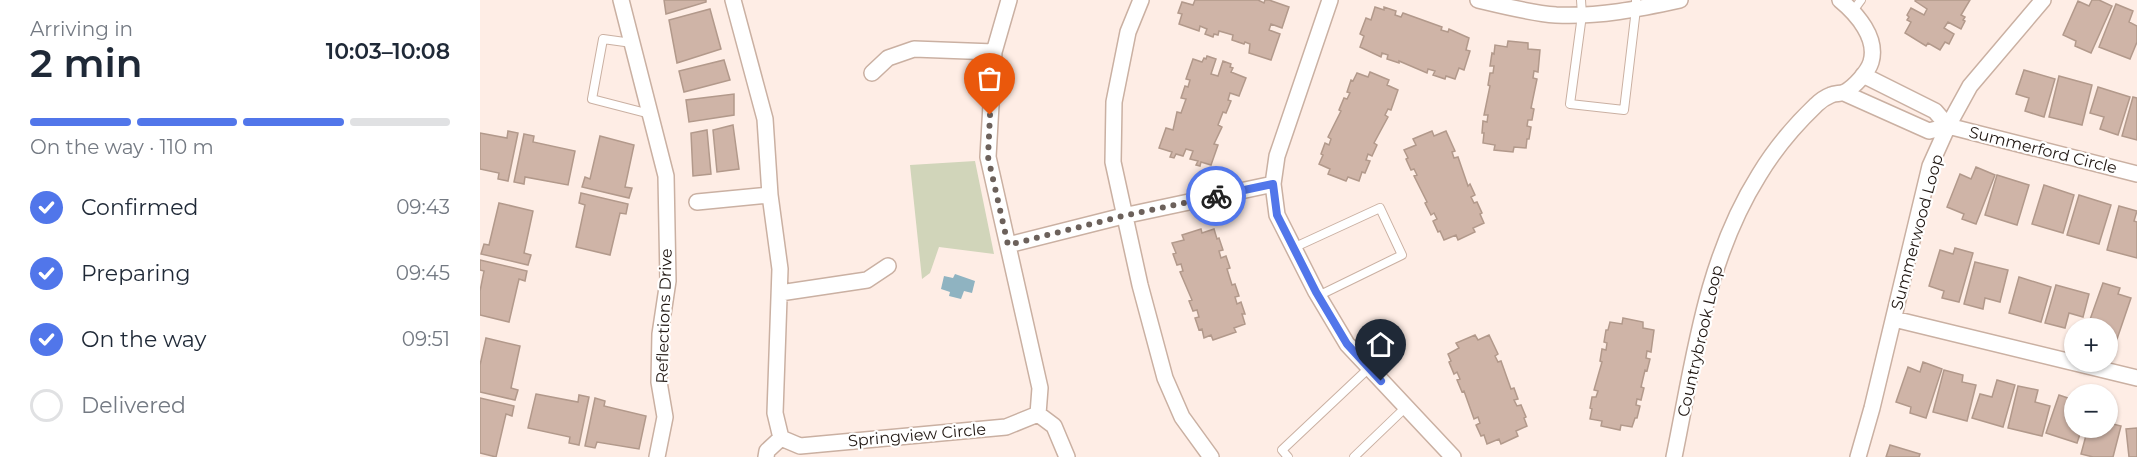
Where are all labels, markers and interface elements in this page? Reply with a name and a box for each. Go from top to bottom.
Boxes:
text: Arriving in [30,17,133,41]
text: 10:03–10:08 [326,38,450,65]
text: 2 min [30,39,143,87]
pin [964,53,1015,115]
icon: bag [973,62,1006,95]
street label: Summerford Circle [1967,122,2119,178]
text: On the way · 110 m [30,135,214,159]
street label: Summerwood Loop [1887,152,1947,312]
courier [1186,166,1246,226]
icon: bike [1200,180,1233,213]
icon: check [30,191,63,224]
text: Confirmed [81,194,198,221]
text: 09:43 [396,195,450,219]
street label: Reflections Drive [652,248,676,384]
icon: check [30,257,63,290]
text: Preparing [81,260,190,287]
text: 09:45 [396,261,450,285]
street label: Countrybrook Loop [1673,263,1727,419]
map controls [2064,318,2118,438]
button: + [2064,318,2118,372]
pin [1355,319,1406,381]
icon: check [30,323,63,356]
text: On the way [81,326,206,353]
text: 09:51 [402,327,450,351]
icon: home [1364,328,1397,361]
button: − [2064,384,2118,438]
text: Delivered [81,392,186,419]
street label: Springview Circle [847,419,987,451]

